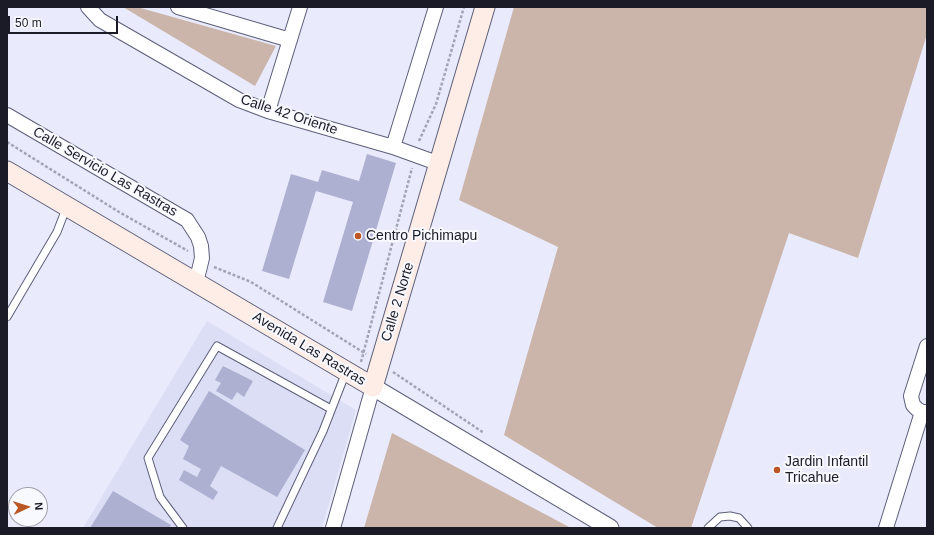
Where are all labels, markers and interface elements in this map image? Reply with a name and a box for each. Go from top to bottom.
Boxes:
scale bar [10,8,120,34]
text: 50 m [15,16,42,30]
street label: Calle 42 Oriente [238,91,340,139]
street label: Calle Servicio Las Rastras [30,124,180,220]
place label: Centro Pichimapu [366,228,477,244]
marker: Centro Pichimapu [353,231,363,241]
street label: Calle 2 Norte [378,260,418,344]
street label: Avenida Las Rastras [249,309,369,389]
place label: Jardin Infantil Tricahue [785,454,868,486]
marker: Jardin Infantil Tricahue [772,465,782,475]
north arrow [8,487,48,527]
text: N [33,502,45,511]

